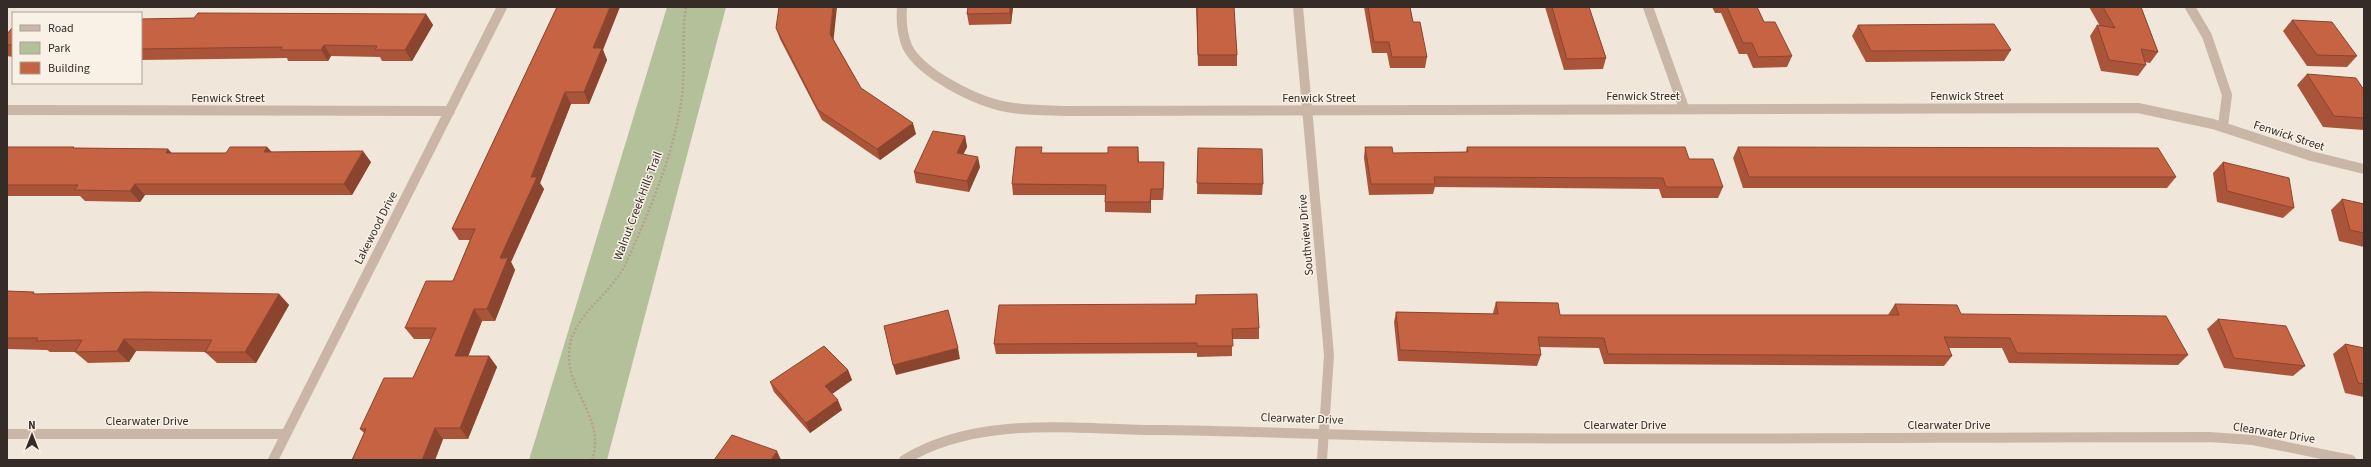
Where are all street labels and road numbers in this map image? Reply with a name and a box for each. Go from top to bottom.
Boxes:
street label: Fenwick Street [1606,88,1680,105]
street label: Fenwick Street [1930,88,2004,105]
street label: Fenwick Street [191,90,265,107]
street label: Fenwick Street [1282,90,1356,107]
street label: Fenwick Street [2251,117,2327,155]
street label: Walnut Creek Hills Trail [609,149,667,263]
street label: Lakewood Drive [350,188,402,268]
street label: Southview Drive [1294,194,1318,276]
street label: Clearwater Drive [1260,409,1344,429]
street label: Clearwater Drive [106,413,189,430]
street label: Clearwater Drive [1584,417,1667,434]
street label: Clearwater Drive [1908,417,1991,434]
street label: Clearwater Drive [2232,418,2316,448]

